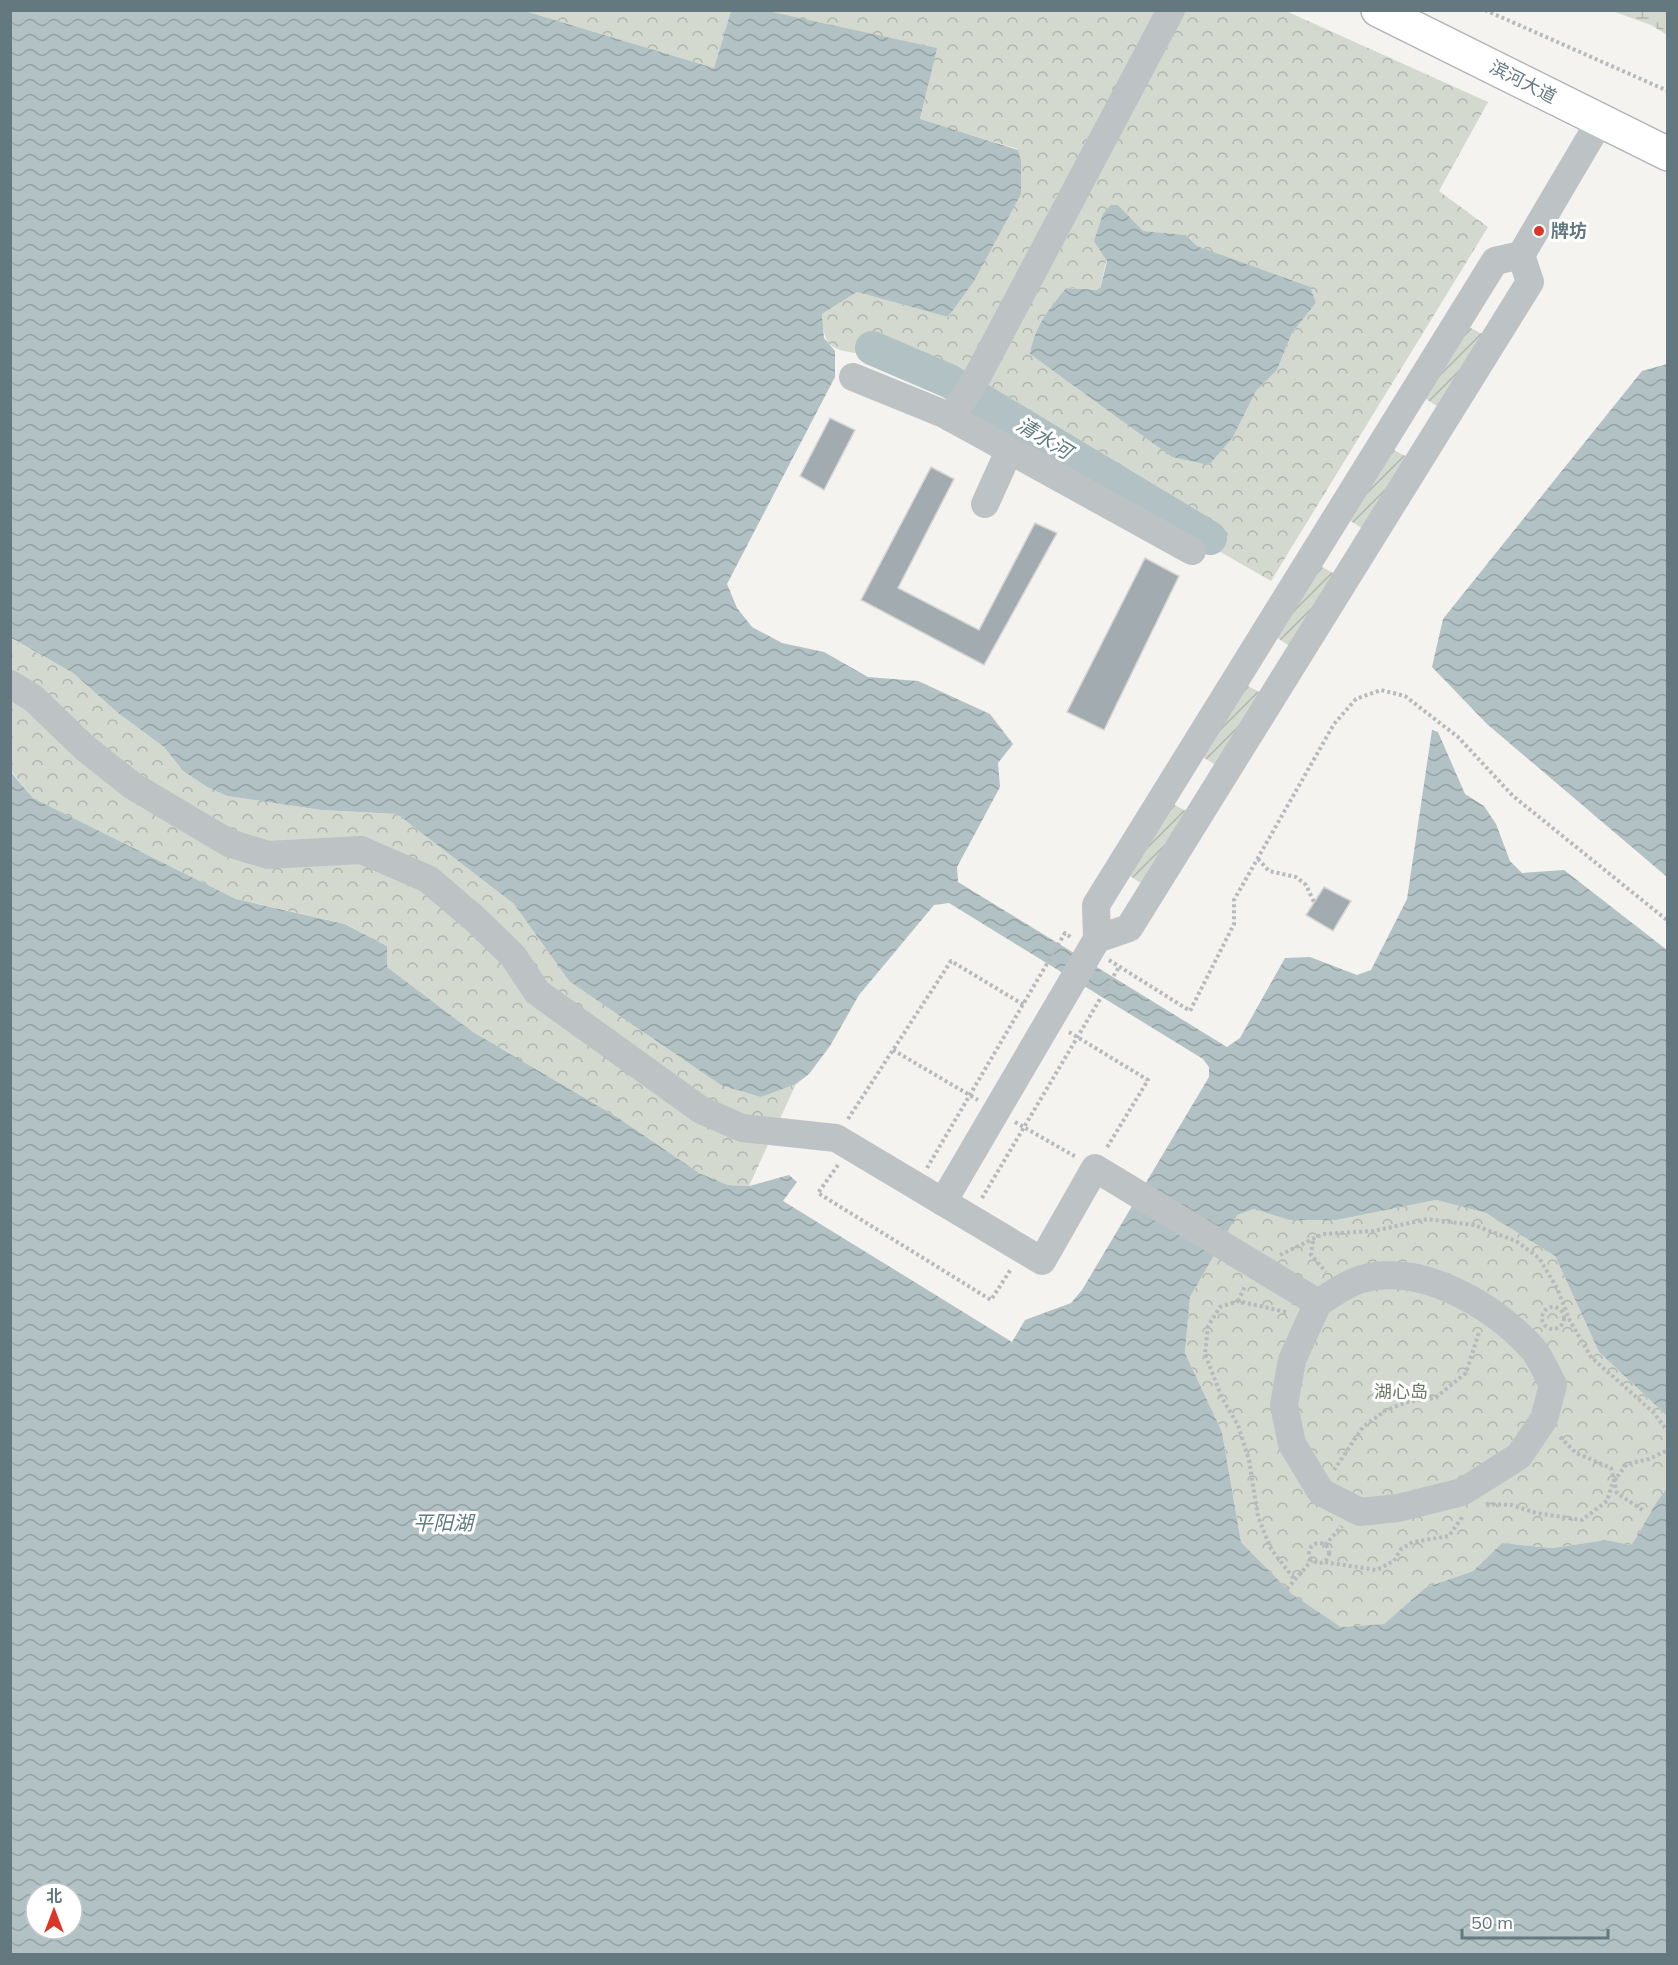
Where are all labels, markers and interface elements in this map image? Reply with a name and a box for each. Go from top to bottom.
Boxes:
street label: 滨河大道 [1486,55,1561,108]
place label: 牌坊 [1551,219,1587,242]
marker: 牌坊 [1532,224,1546,238]
water label: 清水河 [1012,411,1080,466]
park label: 湖心岛 [1374,1380,1428,1403]
water label: 平阳湖 [413,1510,476,1535]
north arrow [24,1881,84,1941]
text: 北 [46,1886,62,1906]
scale bar [1462,1902,1608,1940]
text: 50 m [1471,1911,1513,1934]

